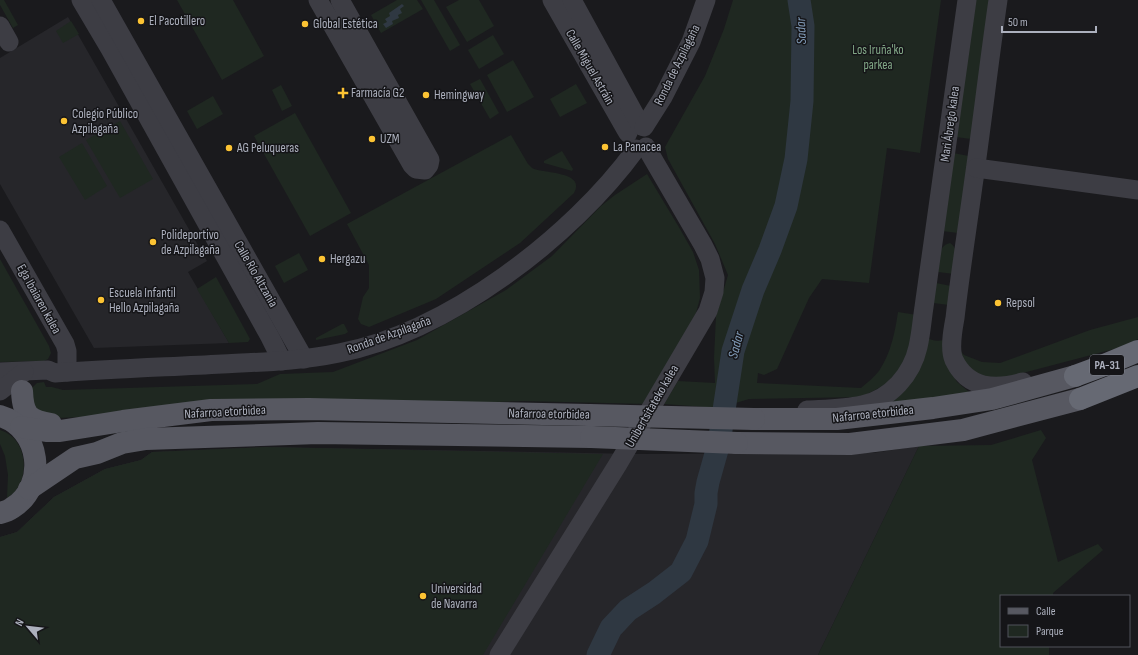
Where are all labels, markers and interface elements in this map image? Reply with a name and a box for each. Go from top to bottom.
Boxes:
scale bar [1002,8,1096,34]
place label: El Pacotillero [149,13,205,29]
text: 50 m [1008,15,1028,30]
marker: El Pacotillero [136,16,146,26]
place label: Global Estética [313,16,378,32]
water label: Sadar [792,16,810,45]
marker: Global Estética [300,19,310,29]
street label: Ronda de Azpilagaña [650,22,704,108]
street label: Calle Miguel Astráin [562,26,618,108]
park label: Los Iruña'ko parkea [852,42,904,73]
place label: Farmacía G2 [351,85,404,101]
street label: Mari Ábrego kalea [937,85,963,163]
place label: Hemingway [434,87,484,103]
marker: Farmacía G2 [338,88,348,98]
marker: Hemingway [421,90,431,100]
place label: Colegio Público Azpilagaña [71,106,138,137]
marker: Colegio Público Azpilagaña [59,116,69,126]
place label: UZM [380,131,400,147]
marker: UZM [367,134,377,144]
place label: La Panacea [613,139,661,155]
place label: AG Peluqueras [236,140,299,156]
marker: La Panacea [600,142,610,152]
marker: AG Peluqueras [224,143,234,153]
place label: Polideportivo de Azpilagaña [161,227,220,258]
marker: Polideportivo de Azpilagaña [148,237,158,247]
street label: Calle Río Altzania [231,238,281,310]
place label: Hergazu [330,251,365,267]
marker: Hergazu [317,254,327,264]
street label: Ega Ibaiaren kalea [13,261,65,337]
place label: Escuela Infantil Hello Azpilagaña [109,285,179,316]
marker: Escuela Infantil Hello Azpilagaña [96,295,106,305]
place label: Repsol [1006,295,1035,311]
marker: Repsol [993,298,1003,308]
street label: Ronda de Azpilagaña [345,312,433,358]
water label: Sadar [724,329,748,360]
road number: PA-31 [1090,355,1124,375]
street label: Unibertsitateko kalea [622,362,682,450]
street label: Nafarroa etorbidea [184,402,266,422]
street label: Nafarroa etorbidea [832,402,914,426]
street label: Nafarroa etorbidea [508,405,590,423]
place label: Universidad de Navarra [431,581,482,612]
marker: Universidad de Navarra [418,591,428,601]
legend [1000,595,1130,647]
text: Calle [1036,604,1056,619]
north arrow [8,607,48,647]
text: N [12,617,27,628]
text: Parque [1036,624,1064,639]

